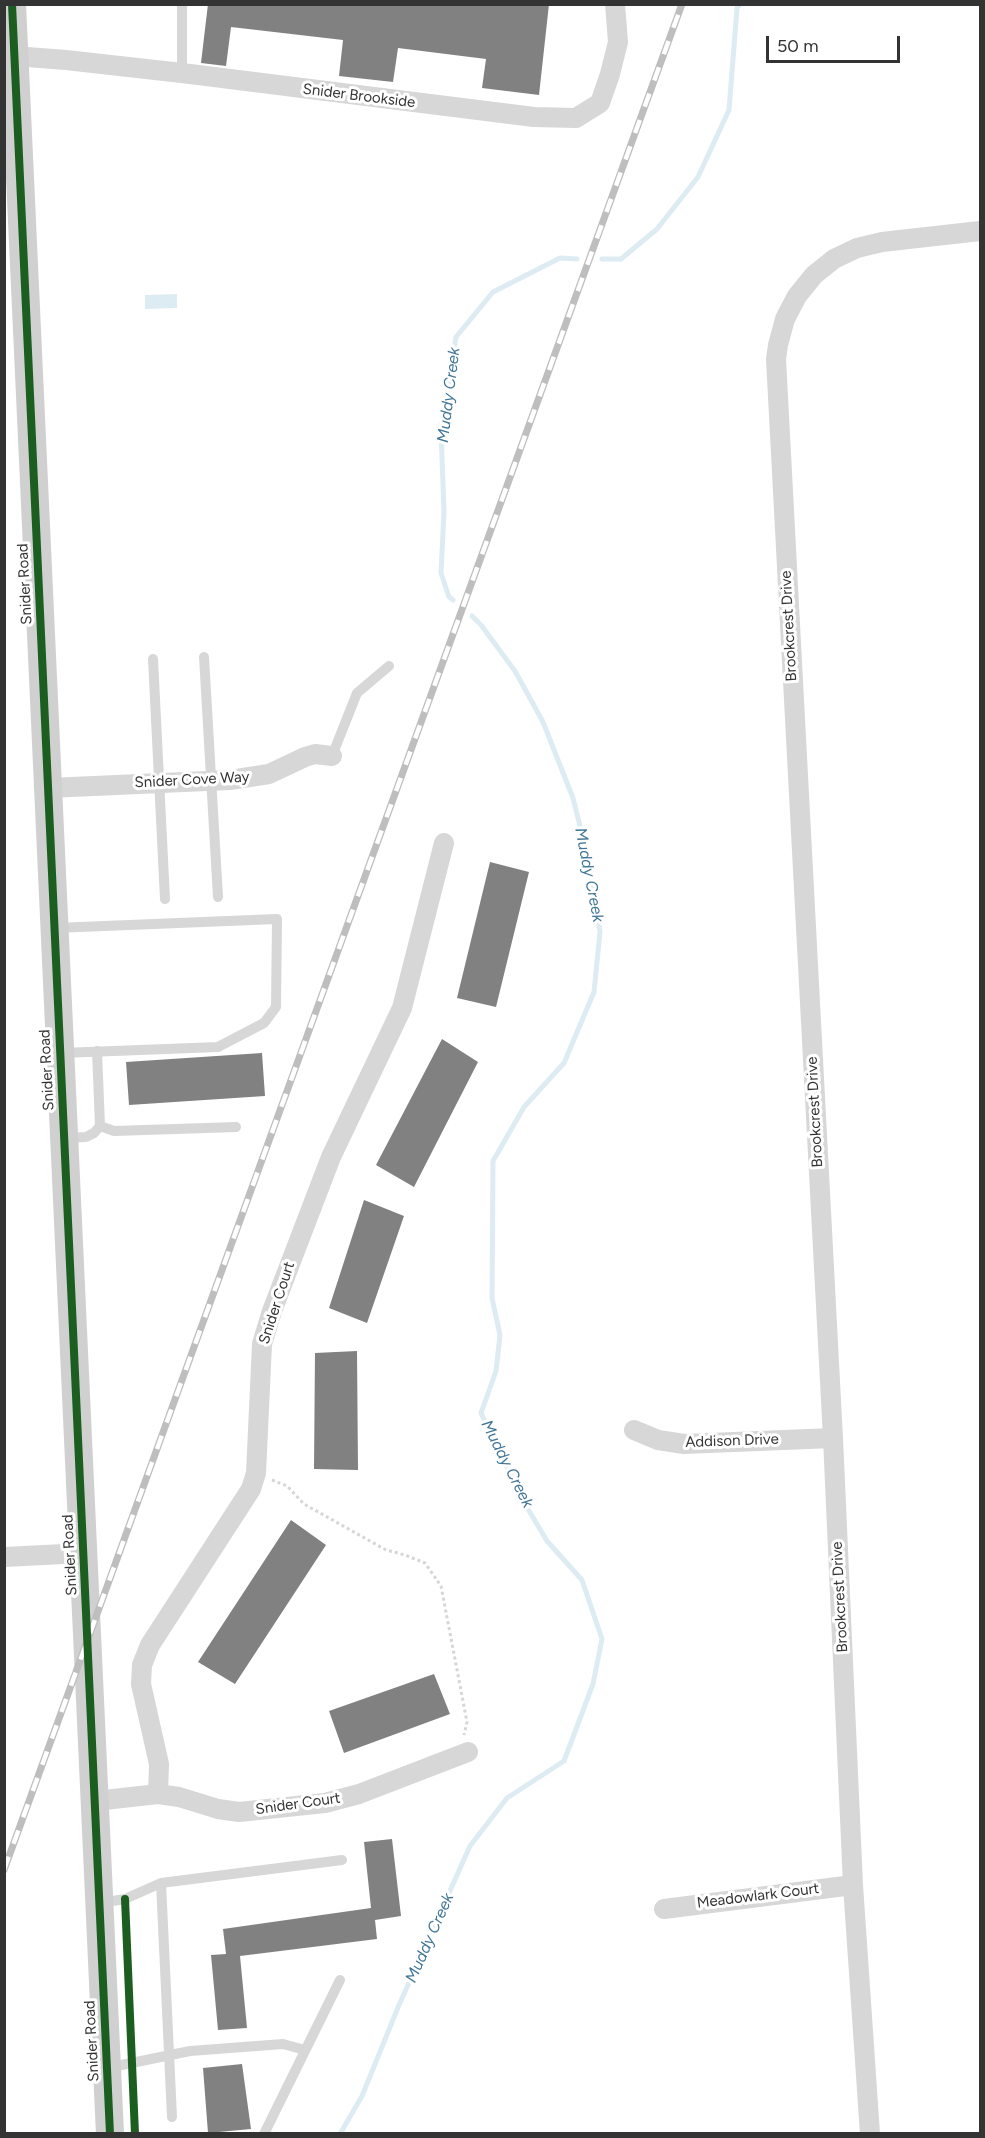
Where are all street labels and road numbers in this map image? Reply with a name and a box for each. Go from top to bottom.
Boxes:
street label: Snider Brookside [302,80,416,112]
street label: Snider Road [14,543,36,625]
street label: Brookcrest Drive [777,570,801,682]
street label: Snider Cove Way [134,768,250,792]
street label: Snider Road [36,1029,58,1111]
street label: Brookcrest Drive [803,1056,827,1168]
street label: Snider Court [255,1260,299,1346]
street label: Addison Drive [685,1430,779,1452]
street label: Snider Road [59,1514,81,1596]
street label: Brookcrest Drive [828,1541,852,1653]
street label: Snider Court [254,1789,342,1819]
street label: Meadowlark Court [696,1880,820,1912]
street label: Snider Road [81,2000,103,2082]

